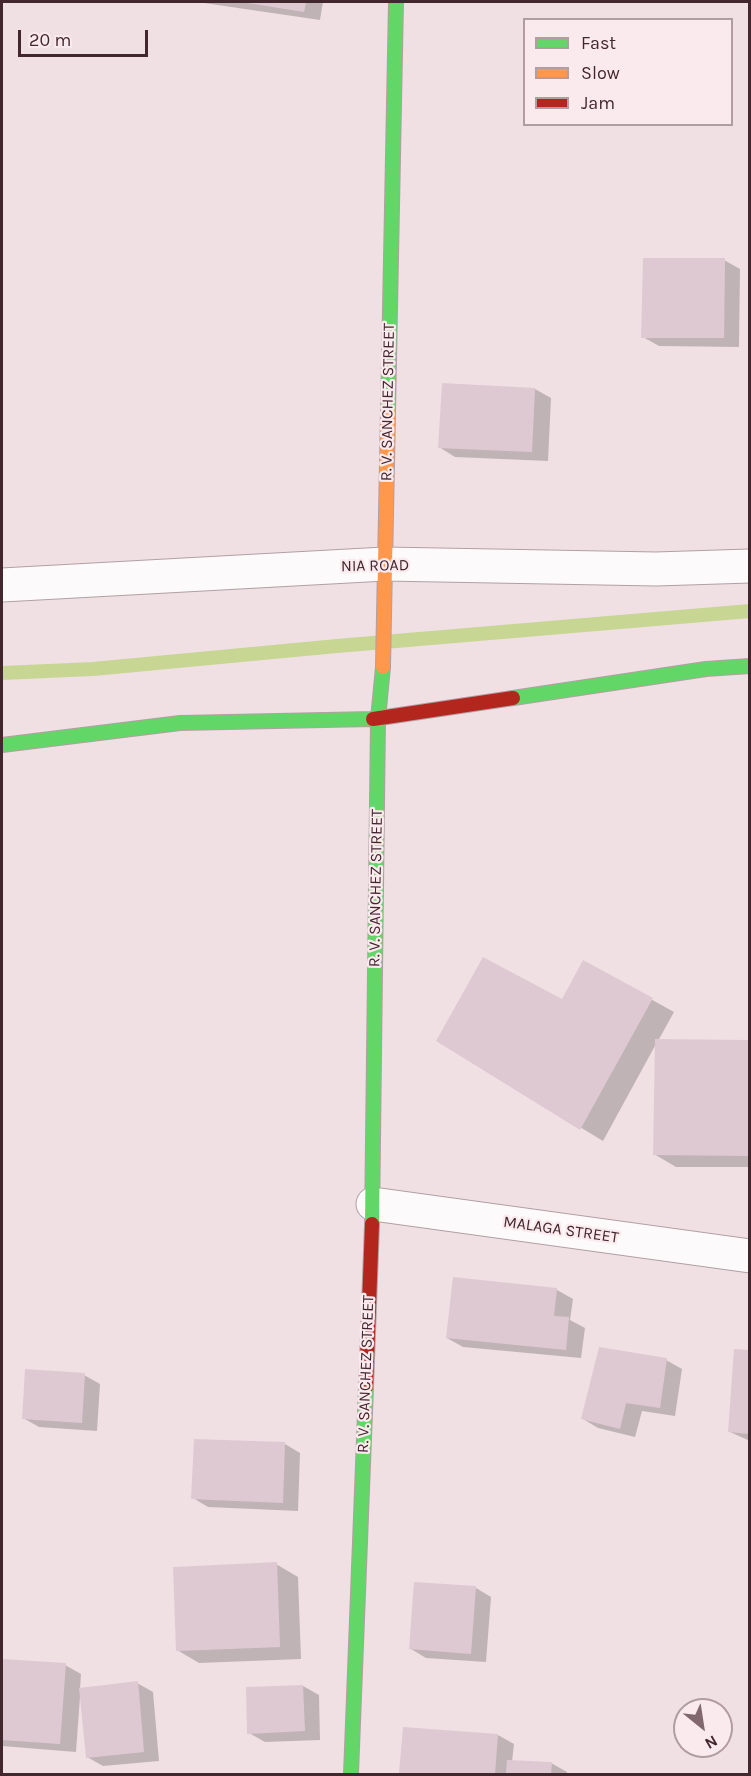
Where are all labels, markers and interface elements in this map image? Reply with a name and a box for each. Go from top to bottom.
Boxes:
scale bar [21,18,152,56]
legend [523,18,733,126]
text: 20 m [29,29,71,51]
text: Fast [581,32,616,54]
text: Slow [581,62,620,84]
text: Jam [581,92,615,114]
street label: R. V. SANCHEZ STREET [377,323,399,481]
street label: NIA ROAD [341,556,409,576]
street label: R. V. SANCHEZ STREET [365,809,387,967]
street label: MALAGA STREET [502,1212,620,1248]
street label: R. V. SANCHEZ STREET [354,1295,378,1453]
north arrow [673,1698,733,1758]
text: N [702,1731,721,1753]

